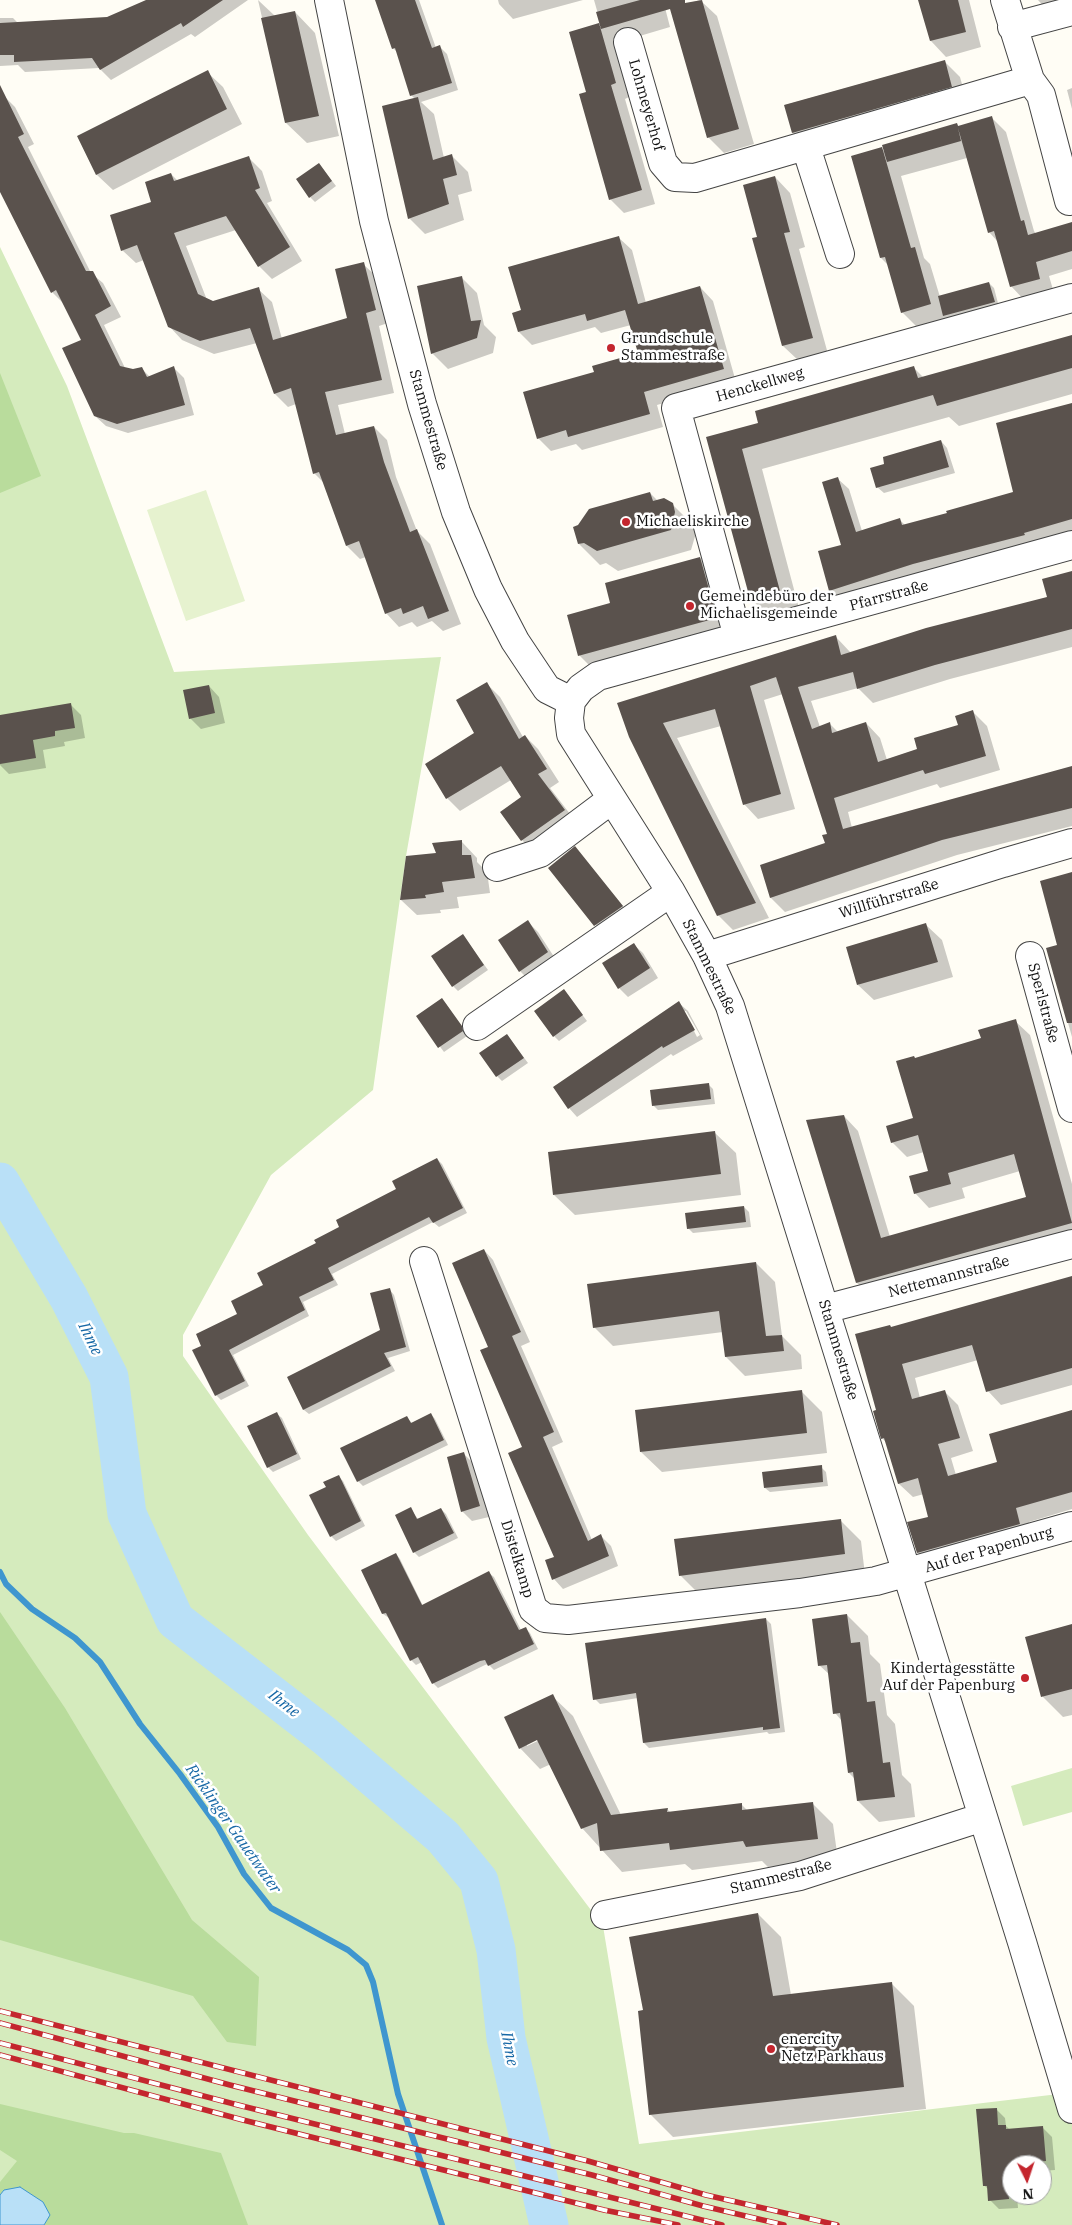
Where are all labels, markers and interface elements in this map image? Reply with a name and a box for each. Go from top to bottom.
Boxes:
street label: Lohmeyerhof [624,57,668,153]
place label: Grundschule Stammestraße [621,330,725,365]
marker: Grundschule Stammestraße [605,342,617,354]
street label: Henckellweg [714,364,806,406]
street label: Stammestraße [405,368,451,472]
place label: Michaeliskirche [636,513,749,531]
marker: Michaeliskirche [620,516,632,528]
street label: Pfarrstraße [848,577,930,615]
place label: Gemeindebüro der Michaelisgemeinde [700,588,837,623]
marker: Gemeindebüro der Michaelisgemeinde [684,600,696,612]
street label: Willführstraße [837,875,941,923]
street label: Stammestraße [678,916,740,1018]
street label: Sperlstraße [1024,961,1062,1045]
street label: Nettemannstraße [886,1252,1012,1302]
street label: Stammestraße [814,1298,862,1402]
water label: Ihme [74,1319,106,1359]
street label: Distelkamp [497,1518,537,1600]
street label: Auf der Papenburg [923,1523,1055,1577]
place label: Kindertagesstätte Auf der Papenburg [882,1660,1015,1695]
marker: Kindertagesstätte Auf der Papenburg [1019,1672,1031,1684]
water label: Ihme [265,1686,303,1722]
water label: Ricklinger Gauetwater [181,1761,285,1897]
street label: Stammestraße [728,1856,834,1898]
water label: Ihme [496,2030,522,2068]
place label: enercity Netz Parkhaus [781,2031,884,2066]
marker: enercity Netz Parkhaus [765,2043,777,2055]
north arrow [1002,2155,1052,2205]
text: N [1022,2185,1034,2203]

